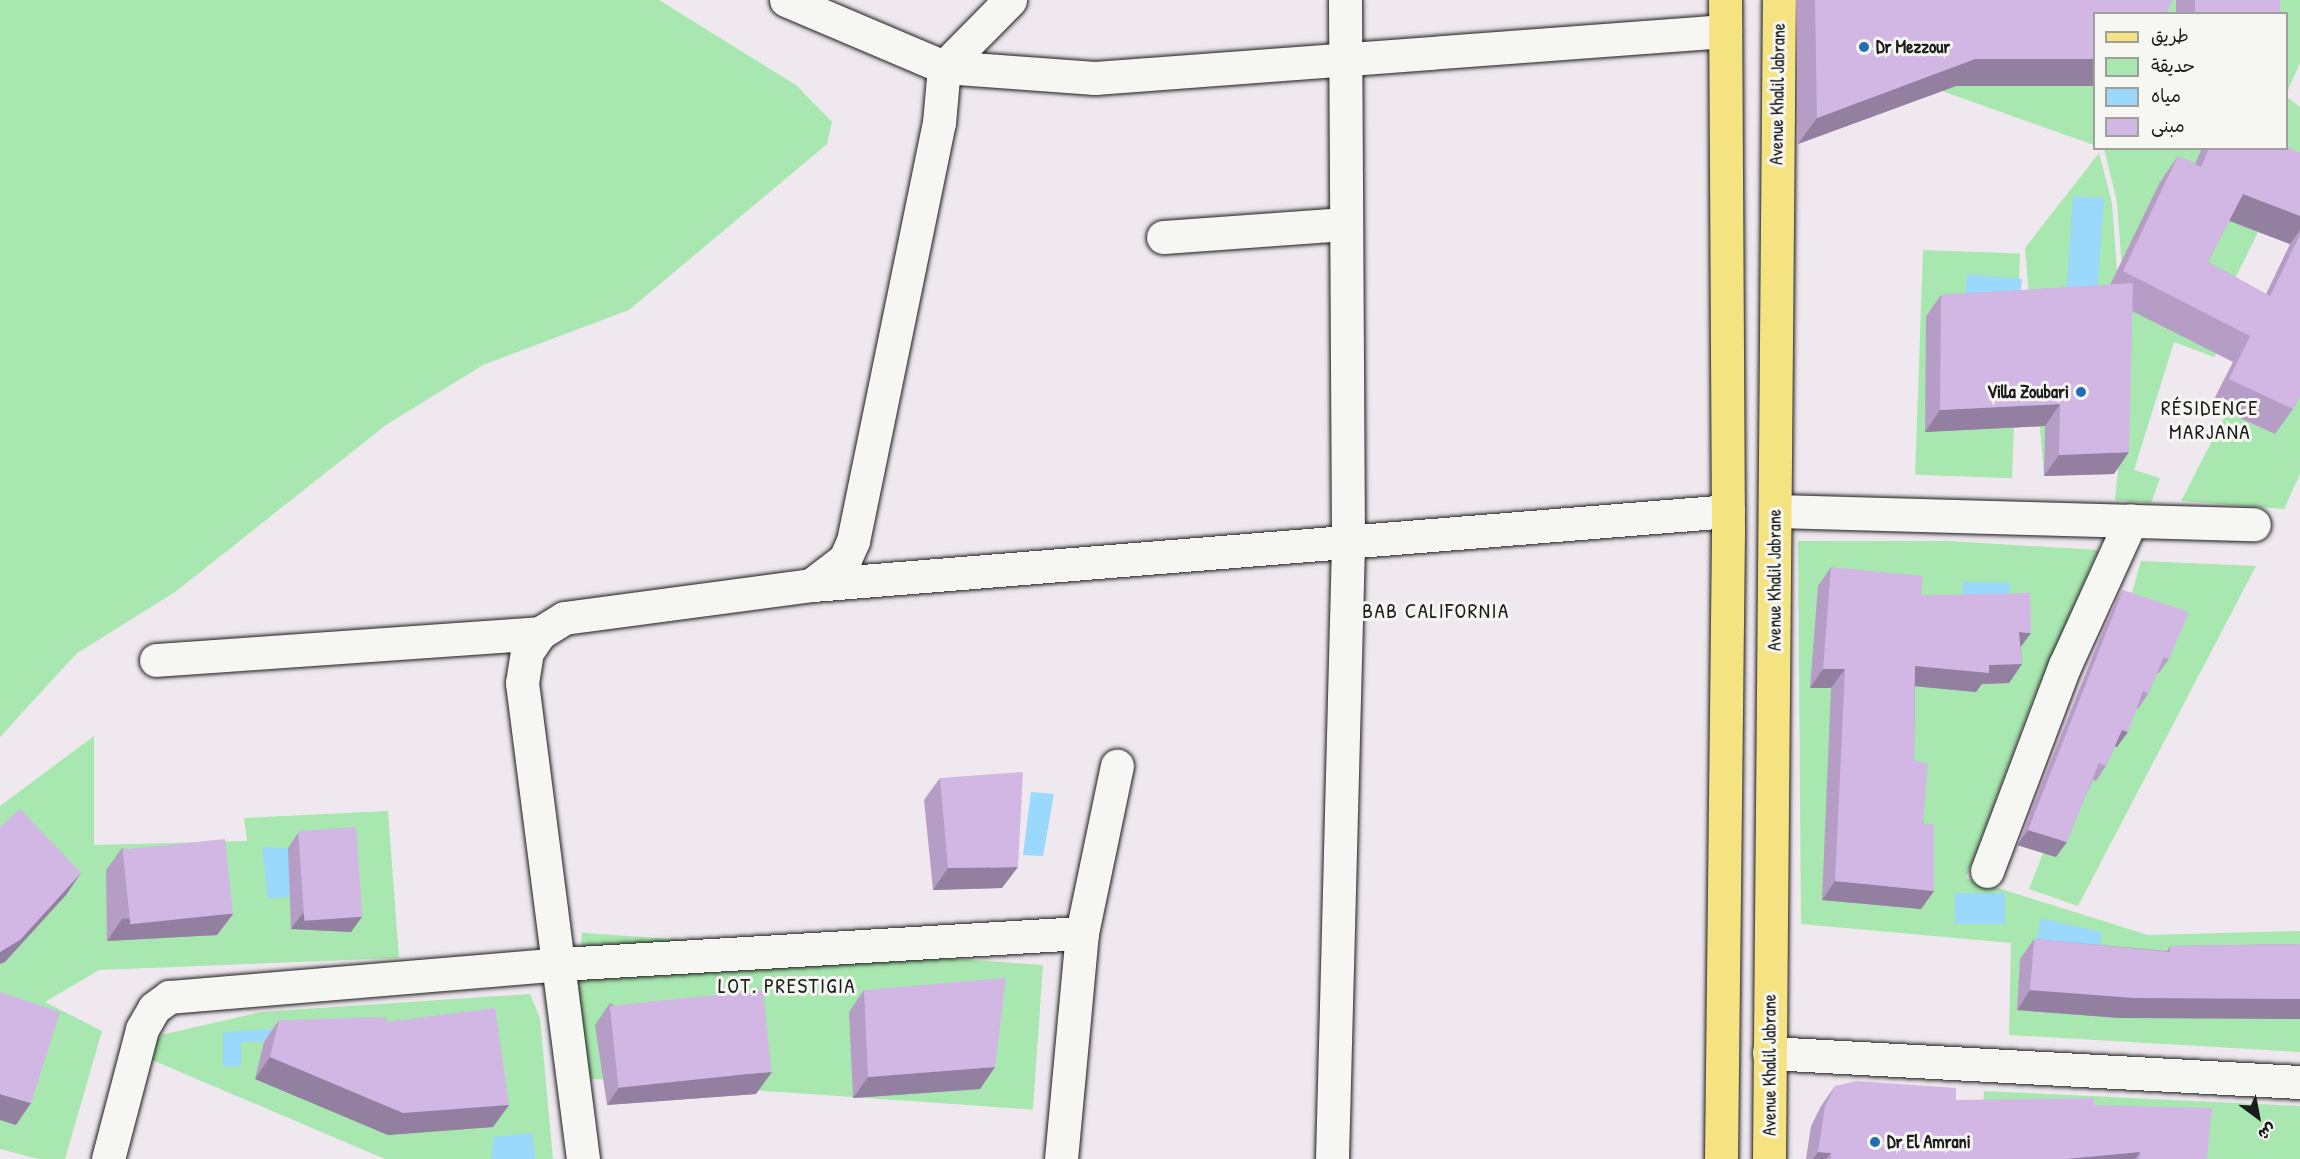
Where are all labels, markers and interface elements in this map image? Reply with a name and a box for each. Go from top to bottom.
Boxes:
legend [2093,12,2288,150]
street label: Avenue Khalil Jabrane [1766,23,1790,165]
text: طريق [2151,23,2189,48]
place label: Dr Mezzour [1876,36,1950,58]
marker: Dr Mezzour [1857,40,1871,54]
text: حديقة [2151,53,2195,78]
text: مياه [2151,83,2181,108]
text: مبنى [2151,113,2185,138]
place label: Villa Zoubari [1987,381,2069,403]
marker: Villa Zoubari [2074,385,2088,399]
district label: RÉSIDENCE MARJANA [2161,395,2259,445]
street label: Avenue Khalil Jabrane [1764,509,1786,651]
district label: BAB CALIFORNIA [1362,598,1510,624]
district label: LOT. PRESTIGIA [718,973,856,999]
street label: Avenue Khalil Jabrane [1759,994,1781,1136]
north arrow [2228,1087,2288,1147]
text: ش [2254,1118,2281,1146]
place label: Dr El Amrani [1887,1131,1971,1153]
marker: Dr El Amrani [1868,1135,1882,1149]

